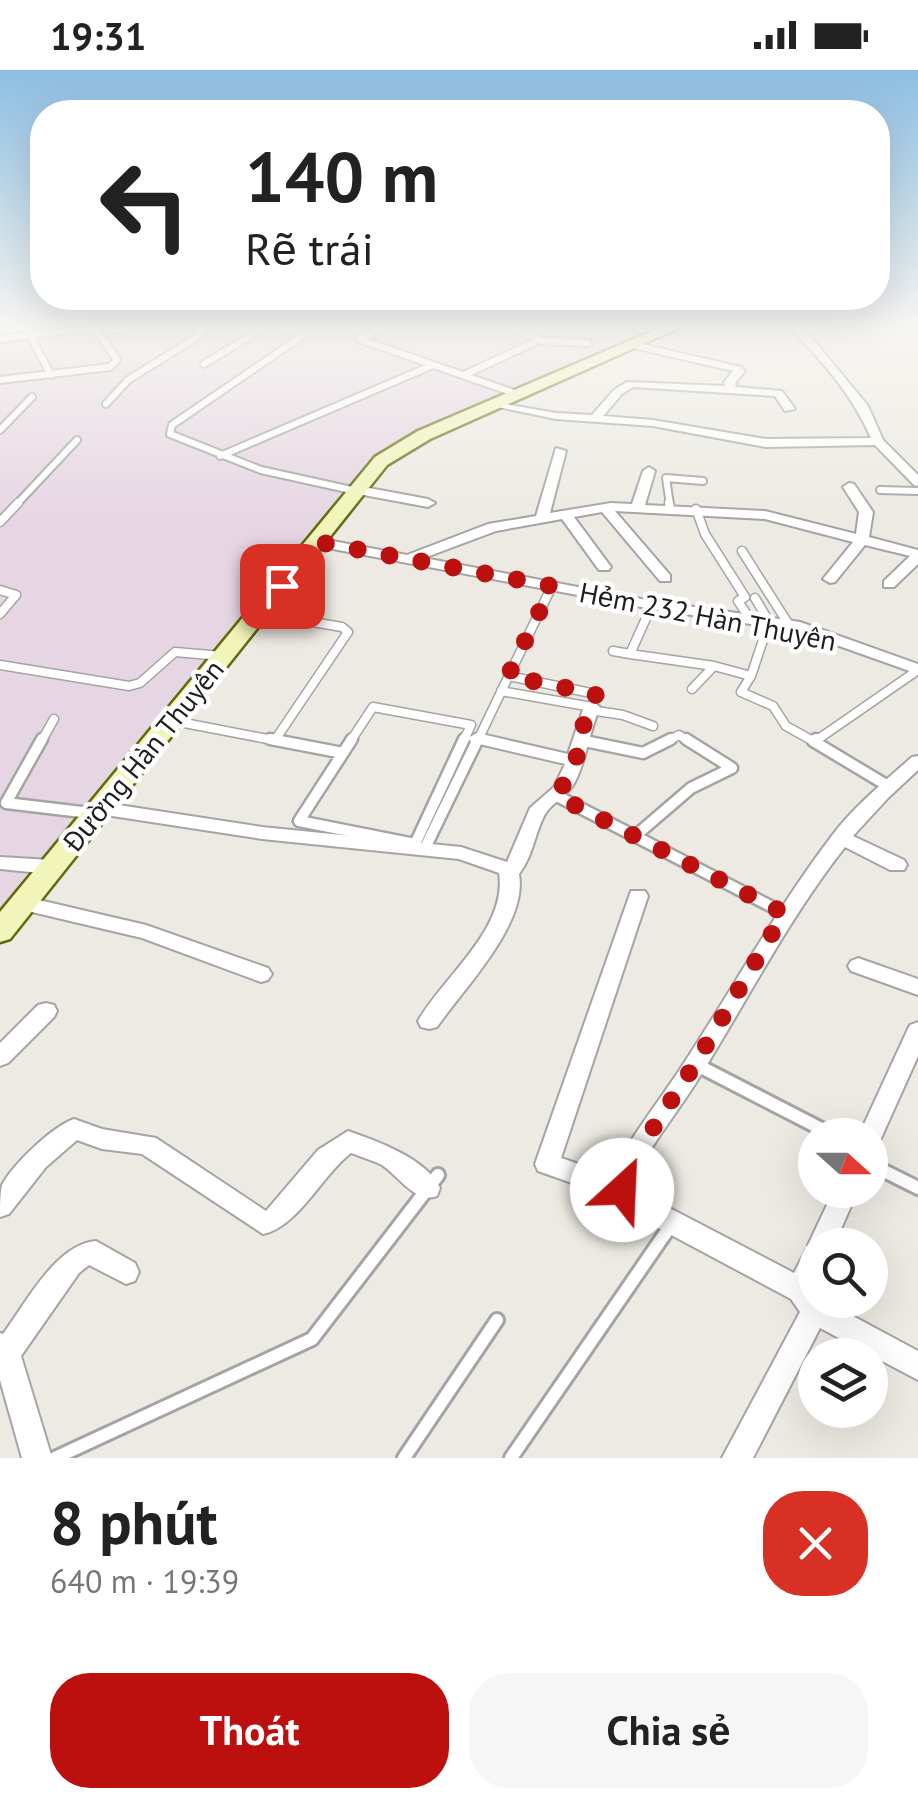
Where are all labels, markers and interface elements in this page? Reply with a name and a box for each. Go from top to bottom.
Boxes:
text: 19:31 [50,11,146,60]
text: 140 m [245,131,438,221]
icon: left [80,140,210,270]
text: Rẽ trái [245,219,374,277]
pin [240,544,325,629]
icon: arrive [255,559,310,614]
street label: Hẻm 232 Hàn Thuyên [577,573,839,659]
street label: Đường Hàn Thuyên [54,652,232,859]
north arrow [798,1118,888,1208]
map controls [798,1118,888,1428]
position arrow [570,1138,674,1242]
button: search [798,1228,888,1318]
button: layers [798,1338,888,1428]
text: 8 phút [50,1483,218,1561]
button: close [763,1491,868,1596]
text: 640 m · 19:39 [50,1560,239,1602]
button: Thoát [50,1673,449,1788]
button: Chia sẻ [469,1673,868,1788]

